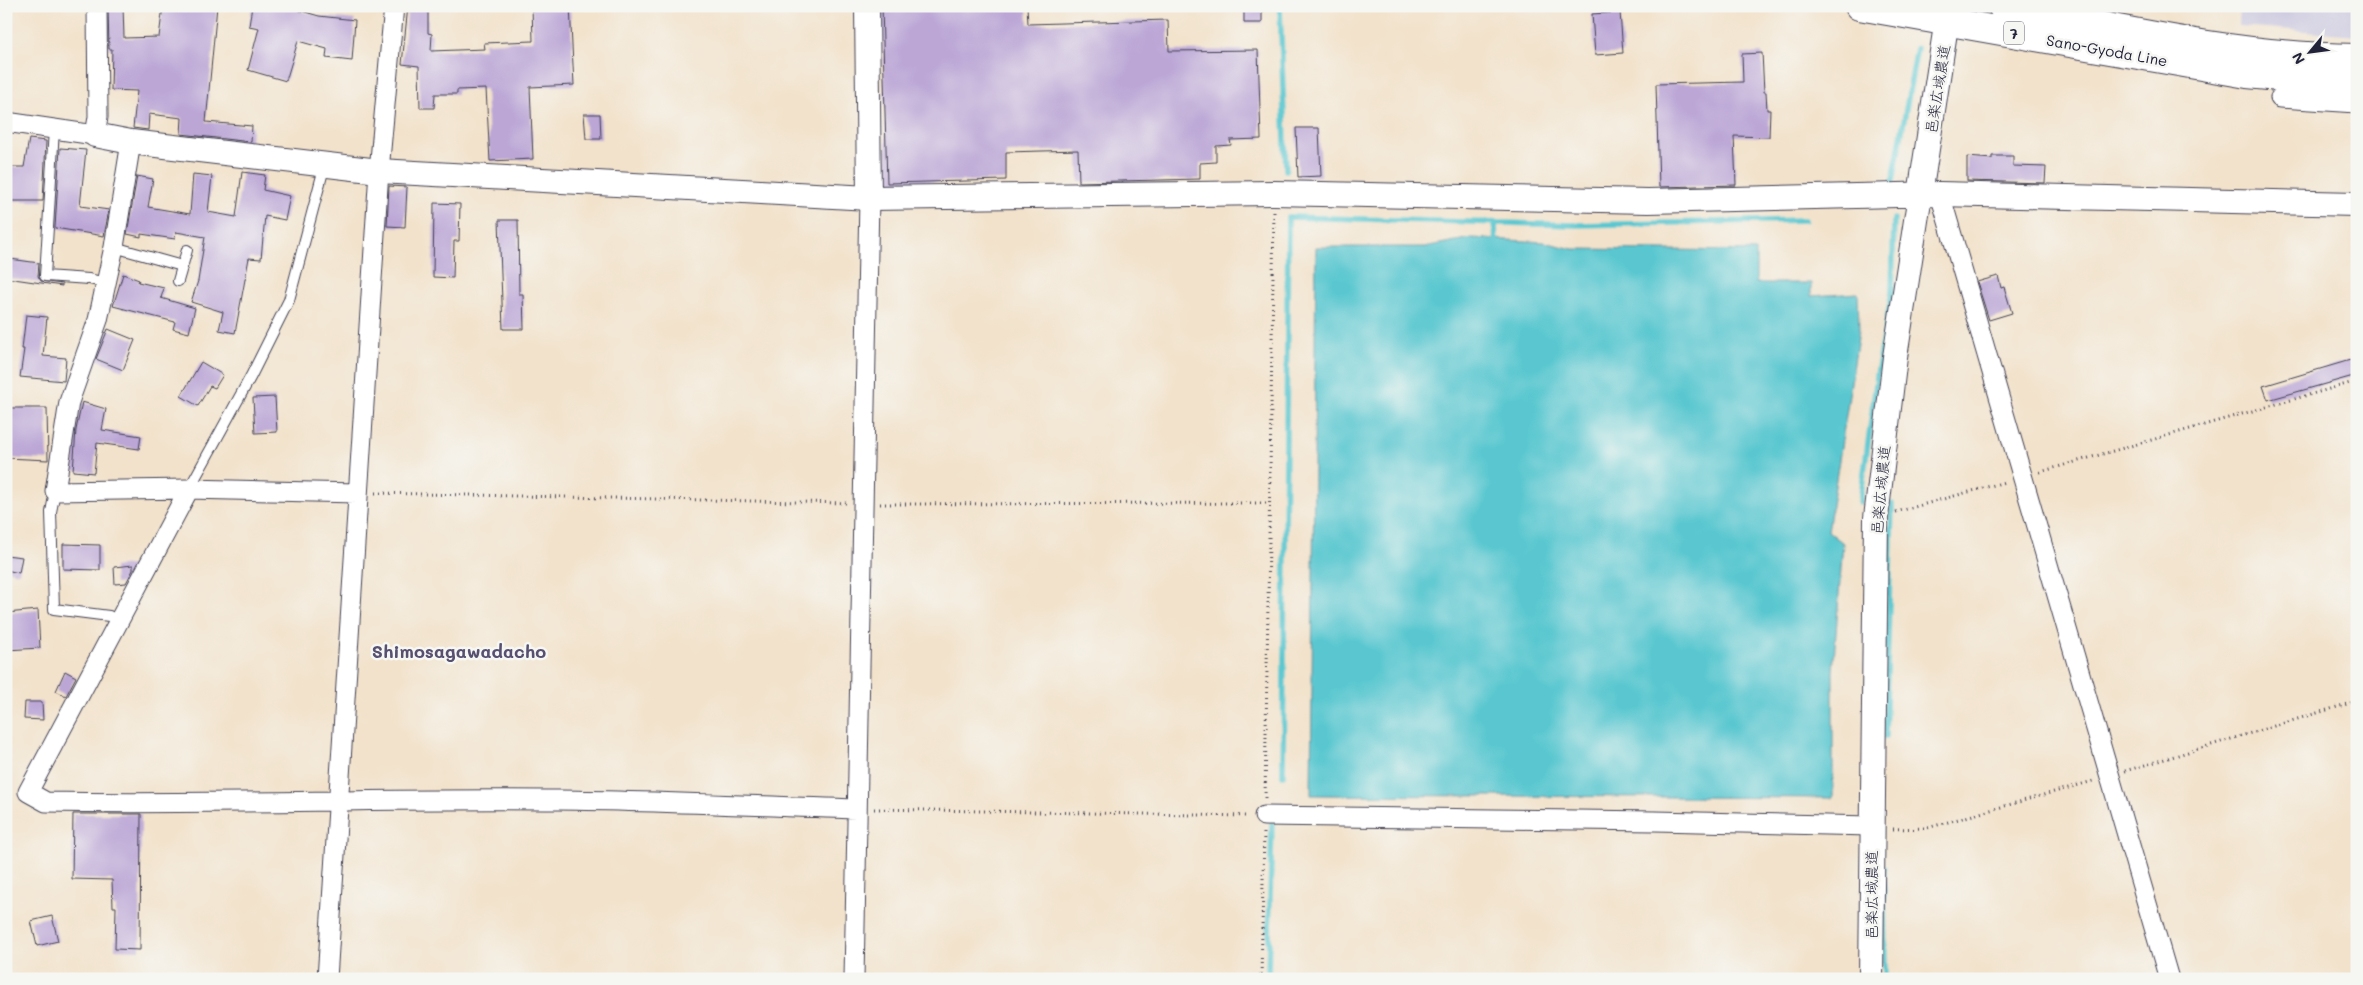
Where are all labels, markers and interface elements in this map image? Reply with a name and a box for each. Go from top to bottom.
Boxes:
road number: 7 [2004,22,2024,44]
north arrow [2286,28,2336,78]
street label: Sano-Gyoda Line [2045,29,2169,71]
street label: 邑楽広域農道 [1920,43,1954,135]
text: N [2287,49,2309,68]
street label: 邑楽広域農道 [1866,444,1894,536]
district label: Shimosagawadacho [372,639,546,663]
street label: 邑楽広域農道 [1861,850,1881,940]

